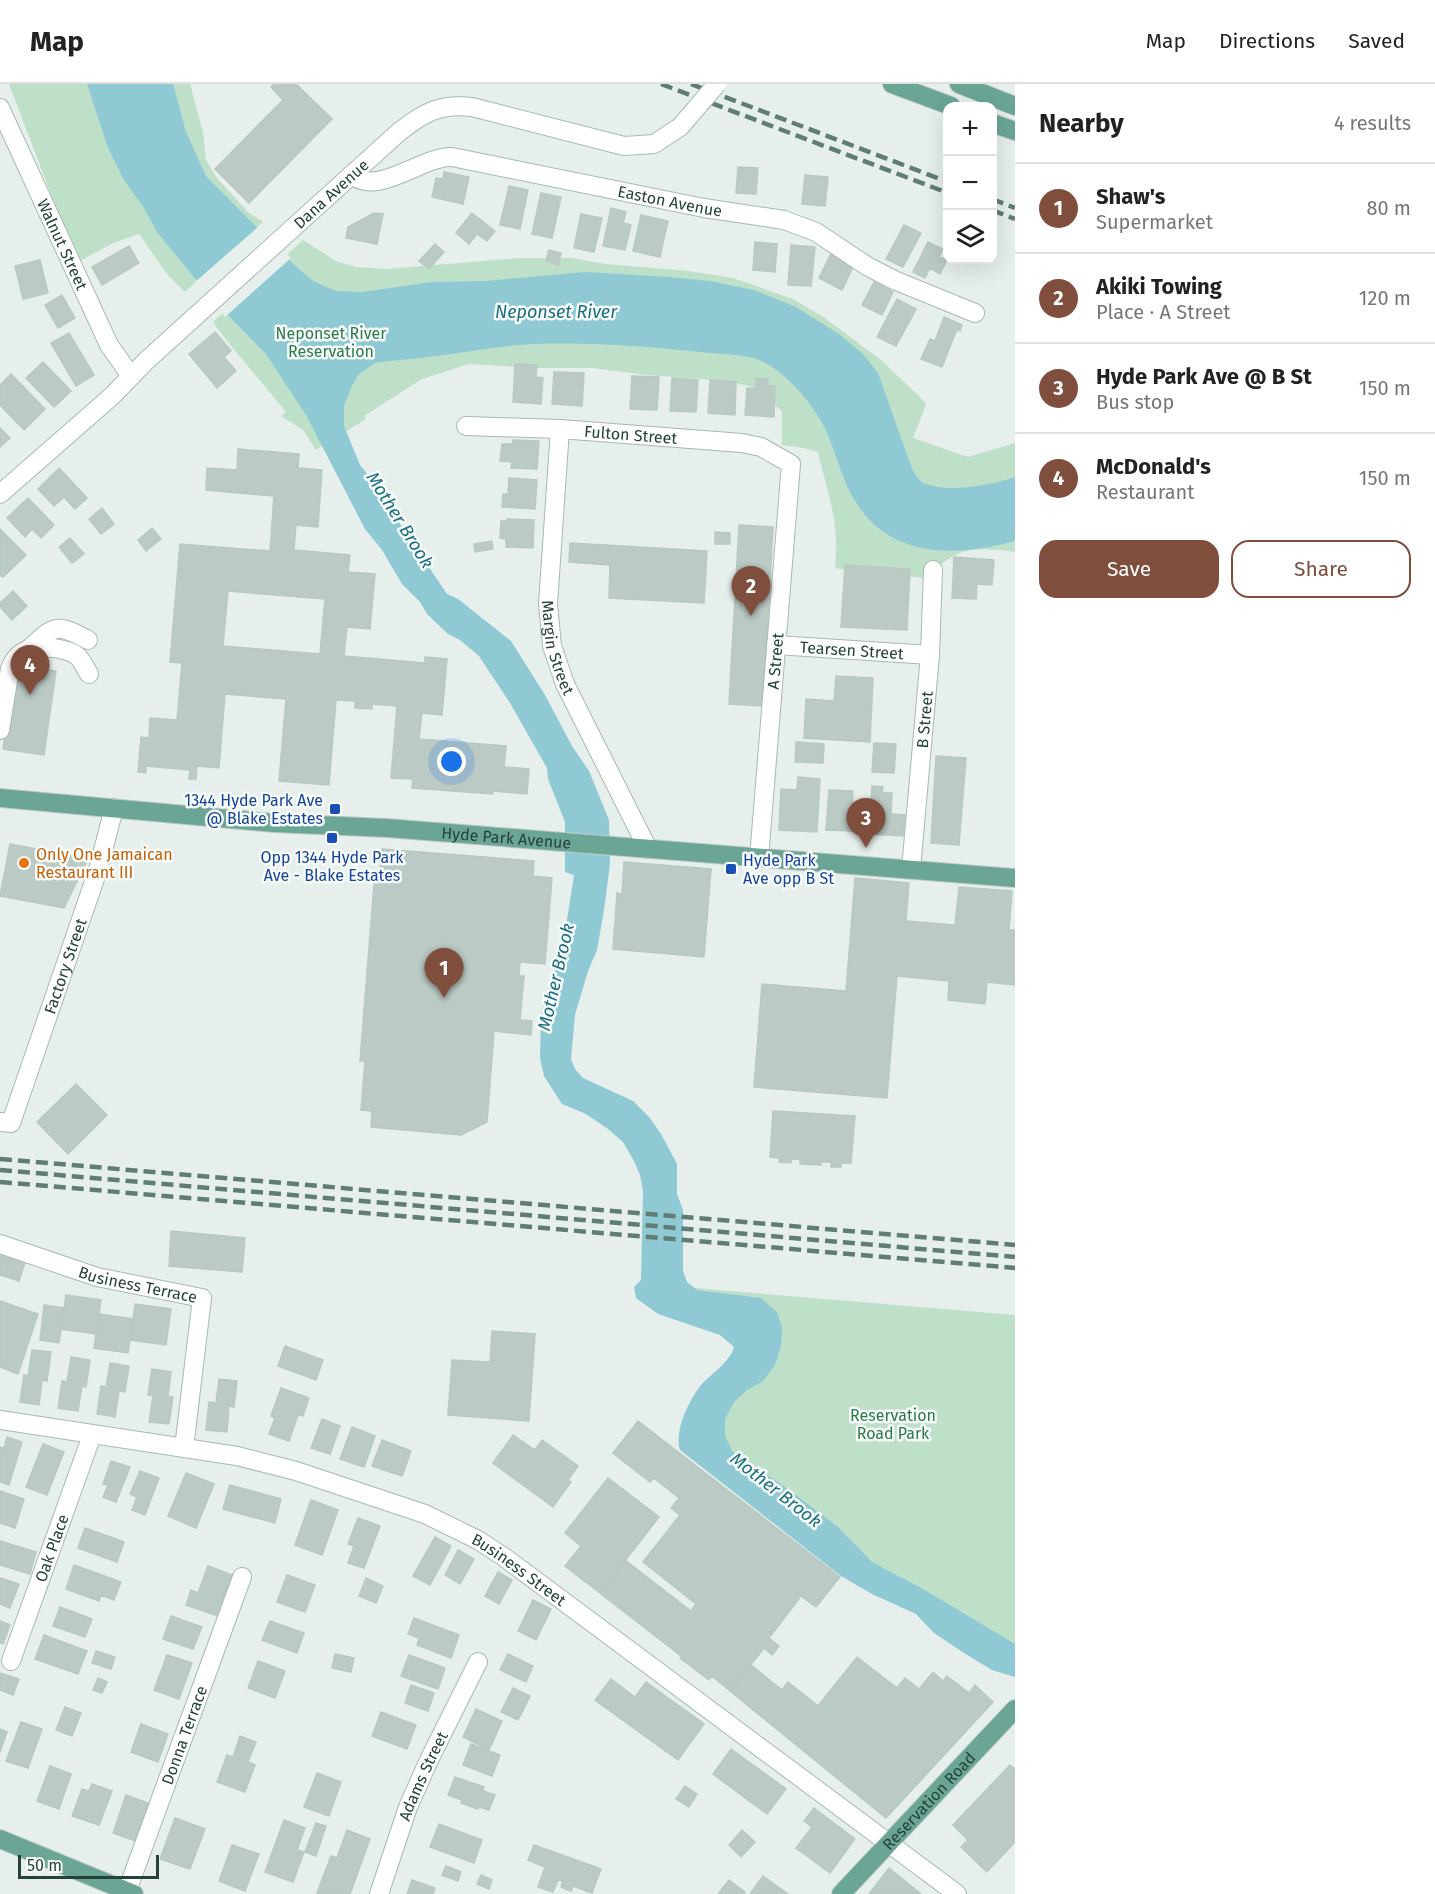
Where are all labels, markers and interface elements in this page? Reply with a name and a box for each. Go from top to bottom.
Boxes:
text: Map [30,25,84,58]
text: Map [1146,28,1186,54]
text: Directions [1219,28,1315,54]
text: Saved [1348,28,1405,54]
map controls [943,102,997,264]
button: + [943,102,997,156]
text: Nearby [1039,108,1124,139]
text: 4 results [1334,111,1411,135]
street label: Dana Avenue [290,155,373,233]
button: − [943,156,997,210]
street label: Easton Avenue [616,182,723,221]
text: Shaw's [1096,183,1165,210]
street label: Walnut Street [33,196,91,293]
text: 1 [1054,196,1063,220]
text: 80 m [1366,196,1411,220]
button: layers [943,210,997,264]
text: Supermarket [1096,210,1213,234]
text: Akiki Towing [1096,273,1222,300]
text: 2 [1053,286,1064,310]
text: 120 m [1359,286,1411,310]
text: Place · A Street [1096,300,1231,324]
water label: Neponset River [495,301,618,323]
park label: Neponset River Reservation [276,324,387,361]
text: Hyde Park Ave @ B St [1096,363,1312,390]
text: 3 [1053,376,1064,400]
text: 150 m [1359,376,1411,400]
text: Bus stop [1096,390,1174,414]
street label: Fulton Street [583,422,678,448]
text: McDonald's [1096,453,1211,480]
text: 4 [1053,466,1064,490]
text: 150 m [1359,466,1411,490]
water label: Mother Brook [362,468,439,573]
text: Restaurant [1096,480,1194,504]
button: Save [1039,540,1219,598]
button: Share [1231,540,1411,598]
pin: 2 [732,566,771,616]
street label: Margin Street [538,599,578,698]
street label: A Street [764,632,787,690]
street label: Tearsen Street [799,638,905,663]
pin: 4 [10,646,50,695]
street label: B Street [913,690,937,749]
your location [437,747,466,776]
place label: 1344 Hyde Park Ave @ Blake Estates [184,791,323,828]
pin: 3 [846,798,886,848]
marker: 1344 Hyde Park Ave @ Blake Estates [328,802,342,816]
street label: Hyde Park Avenue [441,823,572,853]
marker: Opp 1344 Hyde Park Ave - Blake Estates [325,831,339,845]
place label: Only One Jamaican Restaurant III [36,845,173,882]
place label: Opp 1344 Hyde Park Ave - Blake Estates [260,848,404,885]
place label: Hyde Park Ave opp B St [743,851,834,888]
marker: Only One Jamaican Restaurant III [17,856,31,870]
marker: Hyde Park Ave opp B St [724,862,738,876]
street label: Factory Street [40,916,91,1017]
water label: Mother Brook [533,921,579,1033]
pin: 1 [424,948,464,998]
street label: Business Terrace [76,1262,199,1307]
park label: Reservation Road Park [850,1406,936,1443]
water label: Mother Brook [726,1448,826,1533]
street label: Oak Place [31,1512,73,1585]
street label: Business Street [469,1530,570,1610]
street label: Donna Terrace [158,1683,211,1787]
street label: Adams Street [395,1728,452,1823]
street label: Reservation Road [879,1748,980,1854]
scale bar [18,1852,159,1880]
text: 50 m [27,1856,62,1875]

